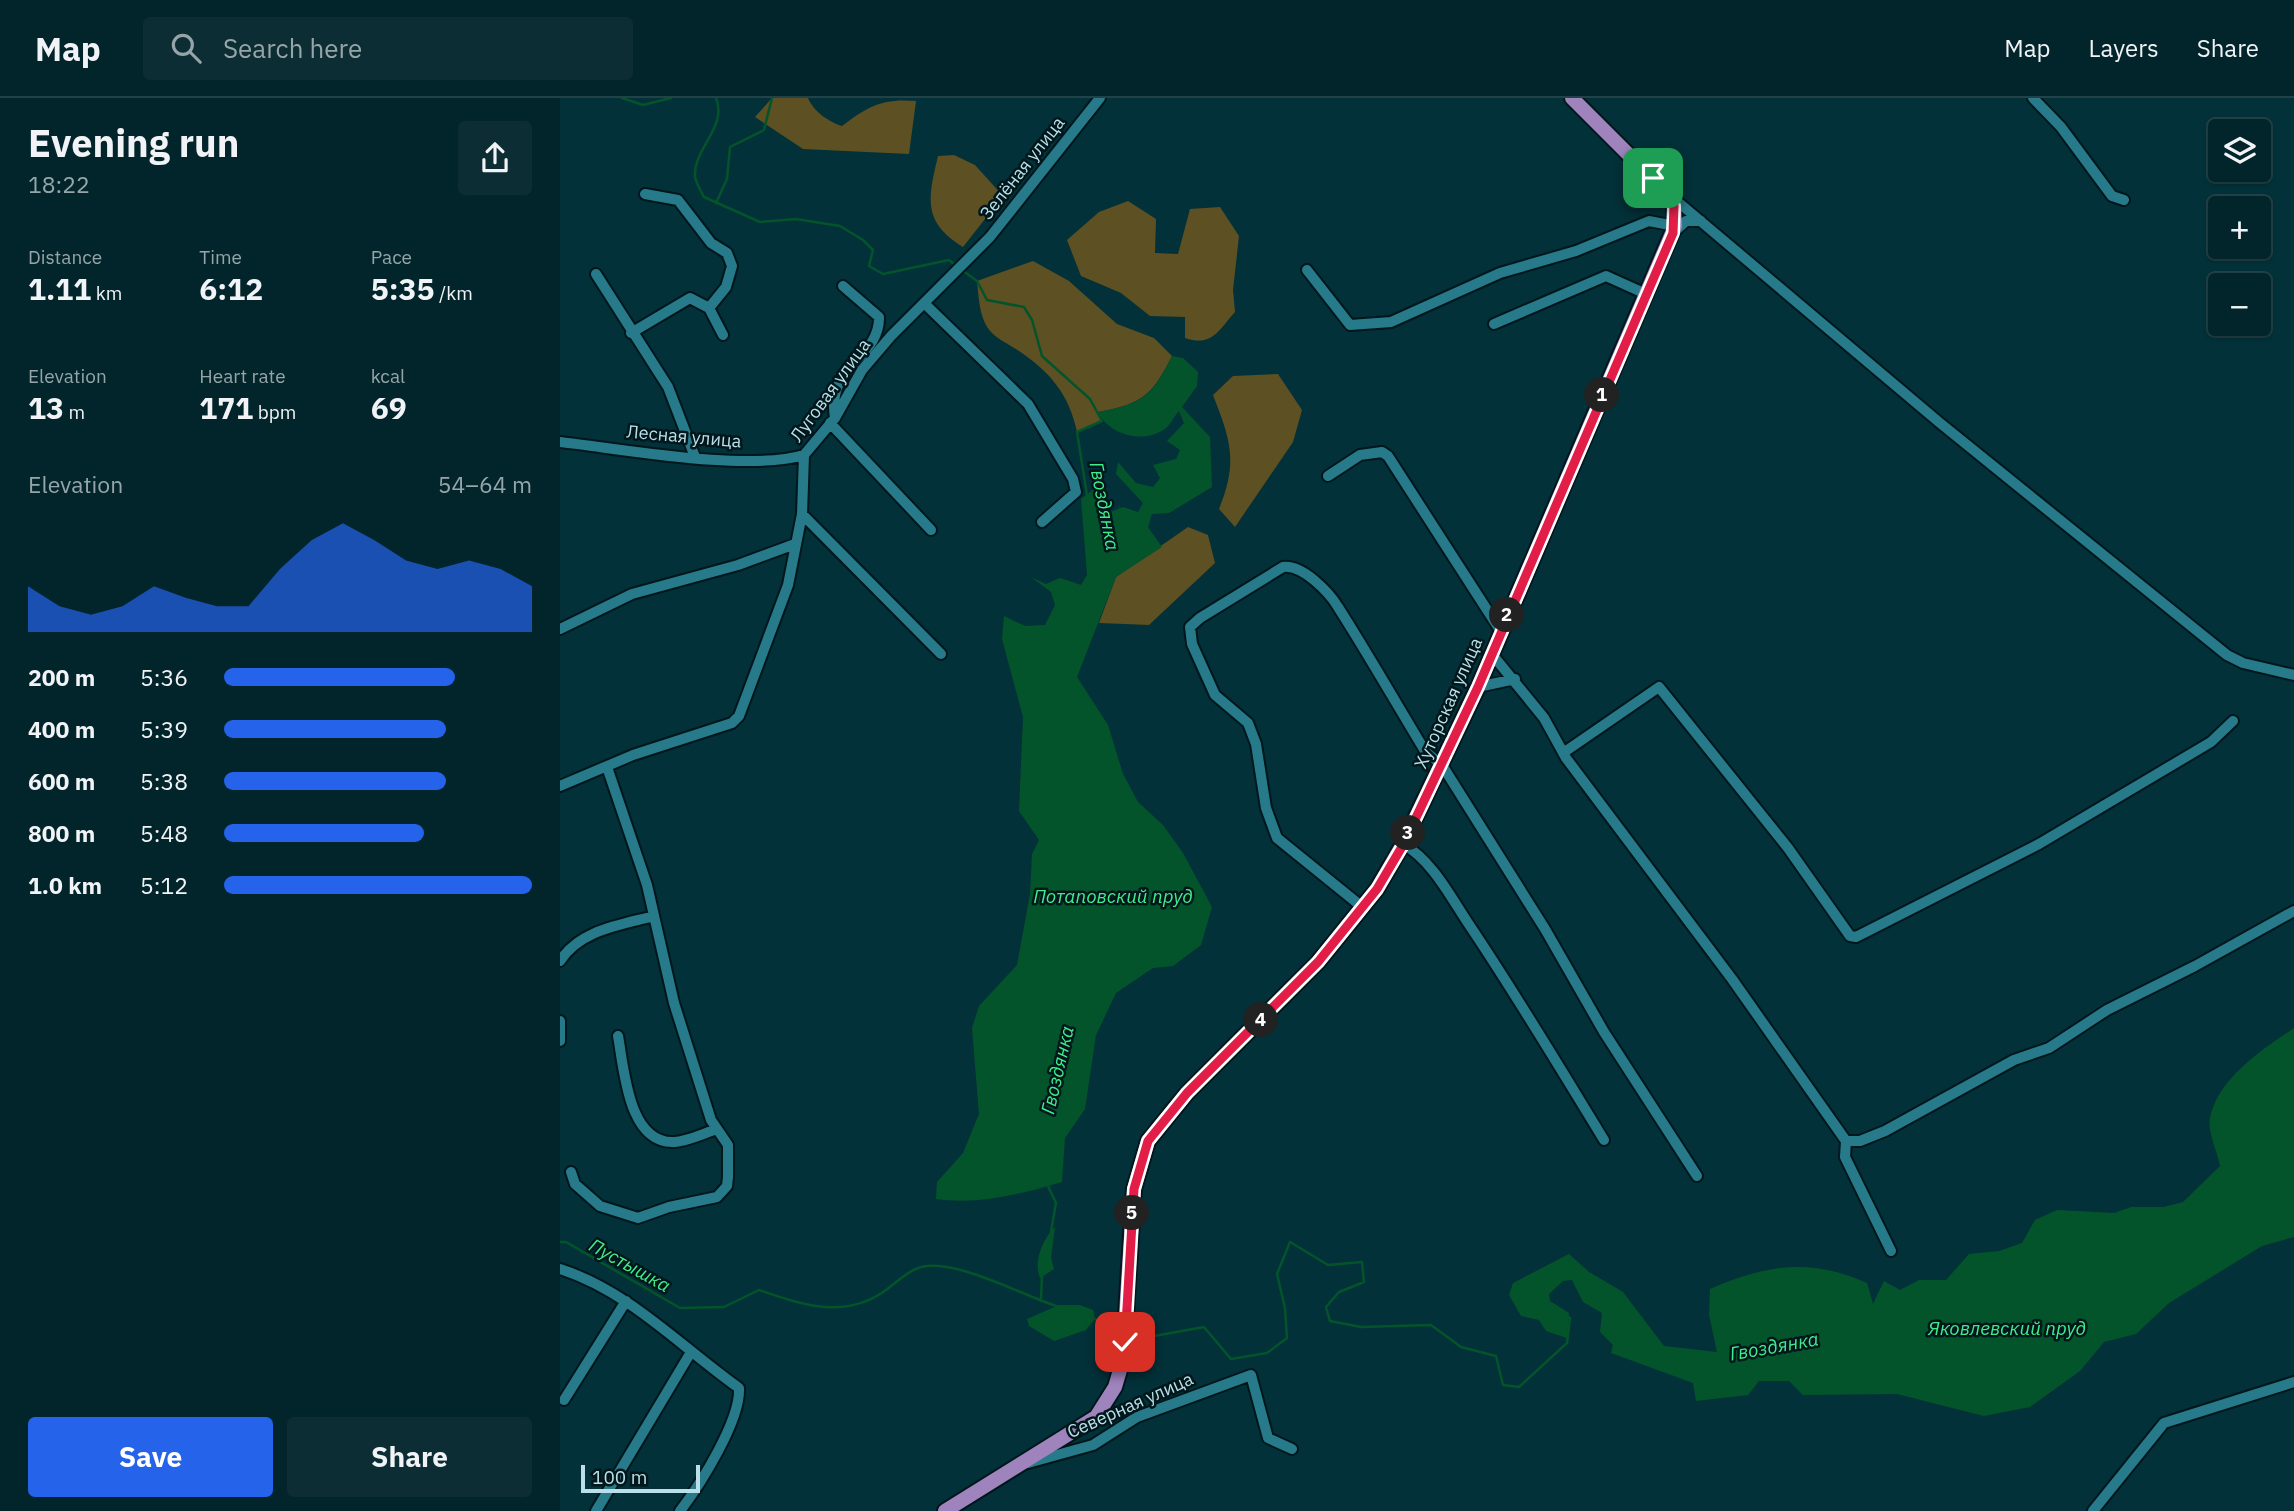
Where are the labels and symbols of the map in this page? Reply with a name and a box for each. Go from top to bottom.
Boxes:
street label: Зелёная улица [975,112,1070,224]
pin [1623,148,1683,208]
street label: Луговая улица [785,334,875,446]
pin: 1 [1584,378,1620,412]
street label: Лесная улица [626,420,743,453]
water label: Гвоздянка [1085,460,1125,552]
pin: 2 [1490,598,1524,632]
street label: Хуторская улица [1409,634,1487,772]
pin: 3 [1390,816,1426,850]
water label: Потаповский пруд [1033,884,1193,908]
pin: 4 [1244,1002,1278,1038]
water label: Гвоздянка [1035,1024,1079,1116]
pin: 5 [1114,1196,1150,1230]
water label: Пустышка [585,1233,675,1297]
pin [1095,1312,1155,1372]
water label: Яковлевский пруд [1927,1316,2086,1340]
water label: Гвоздянка [1728,1326,1820,1366]
street label: Северная улица [1063,1367,1197,1443]
scale bar [581,1462,700,1494]

